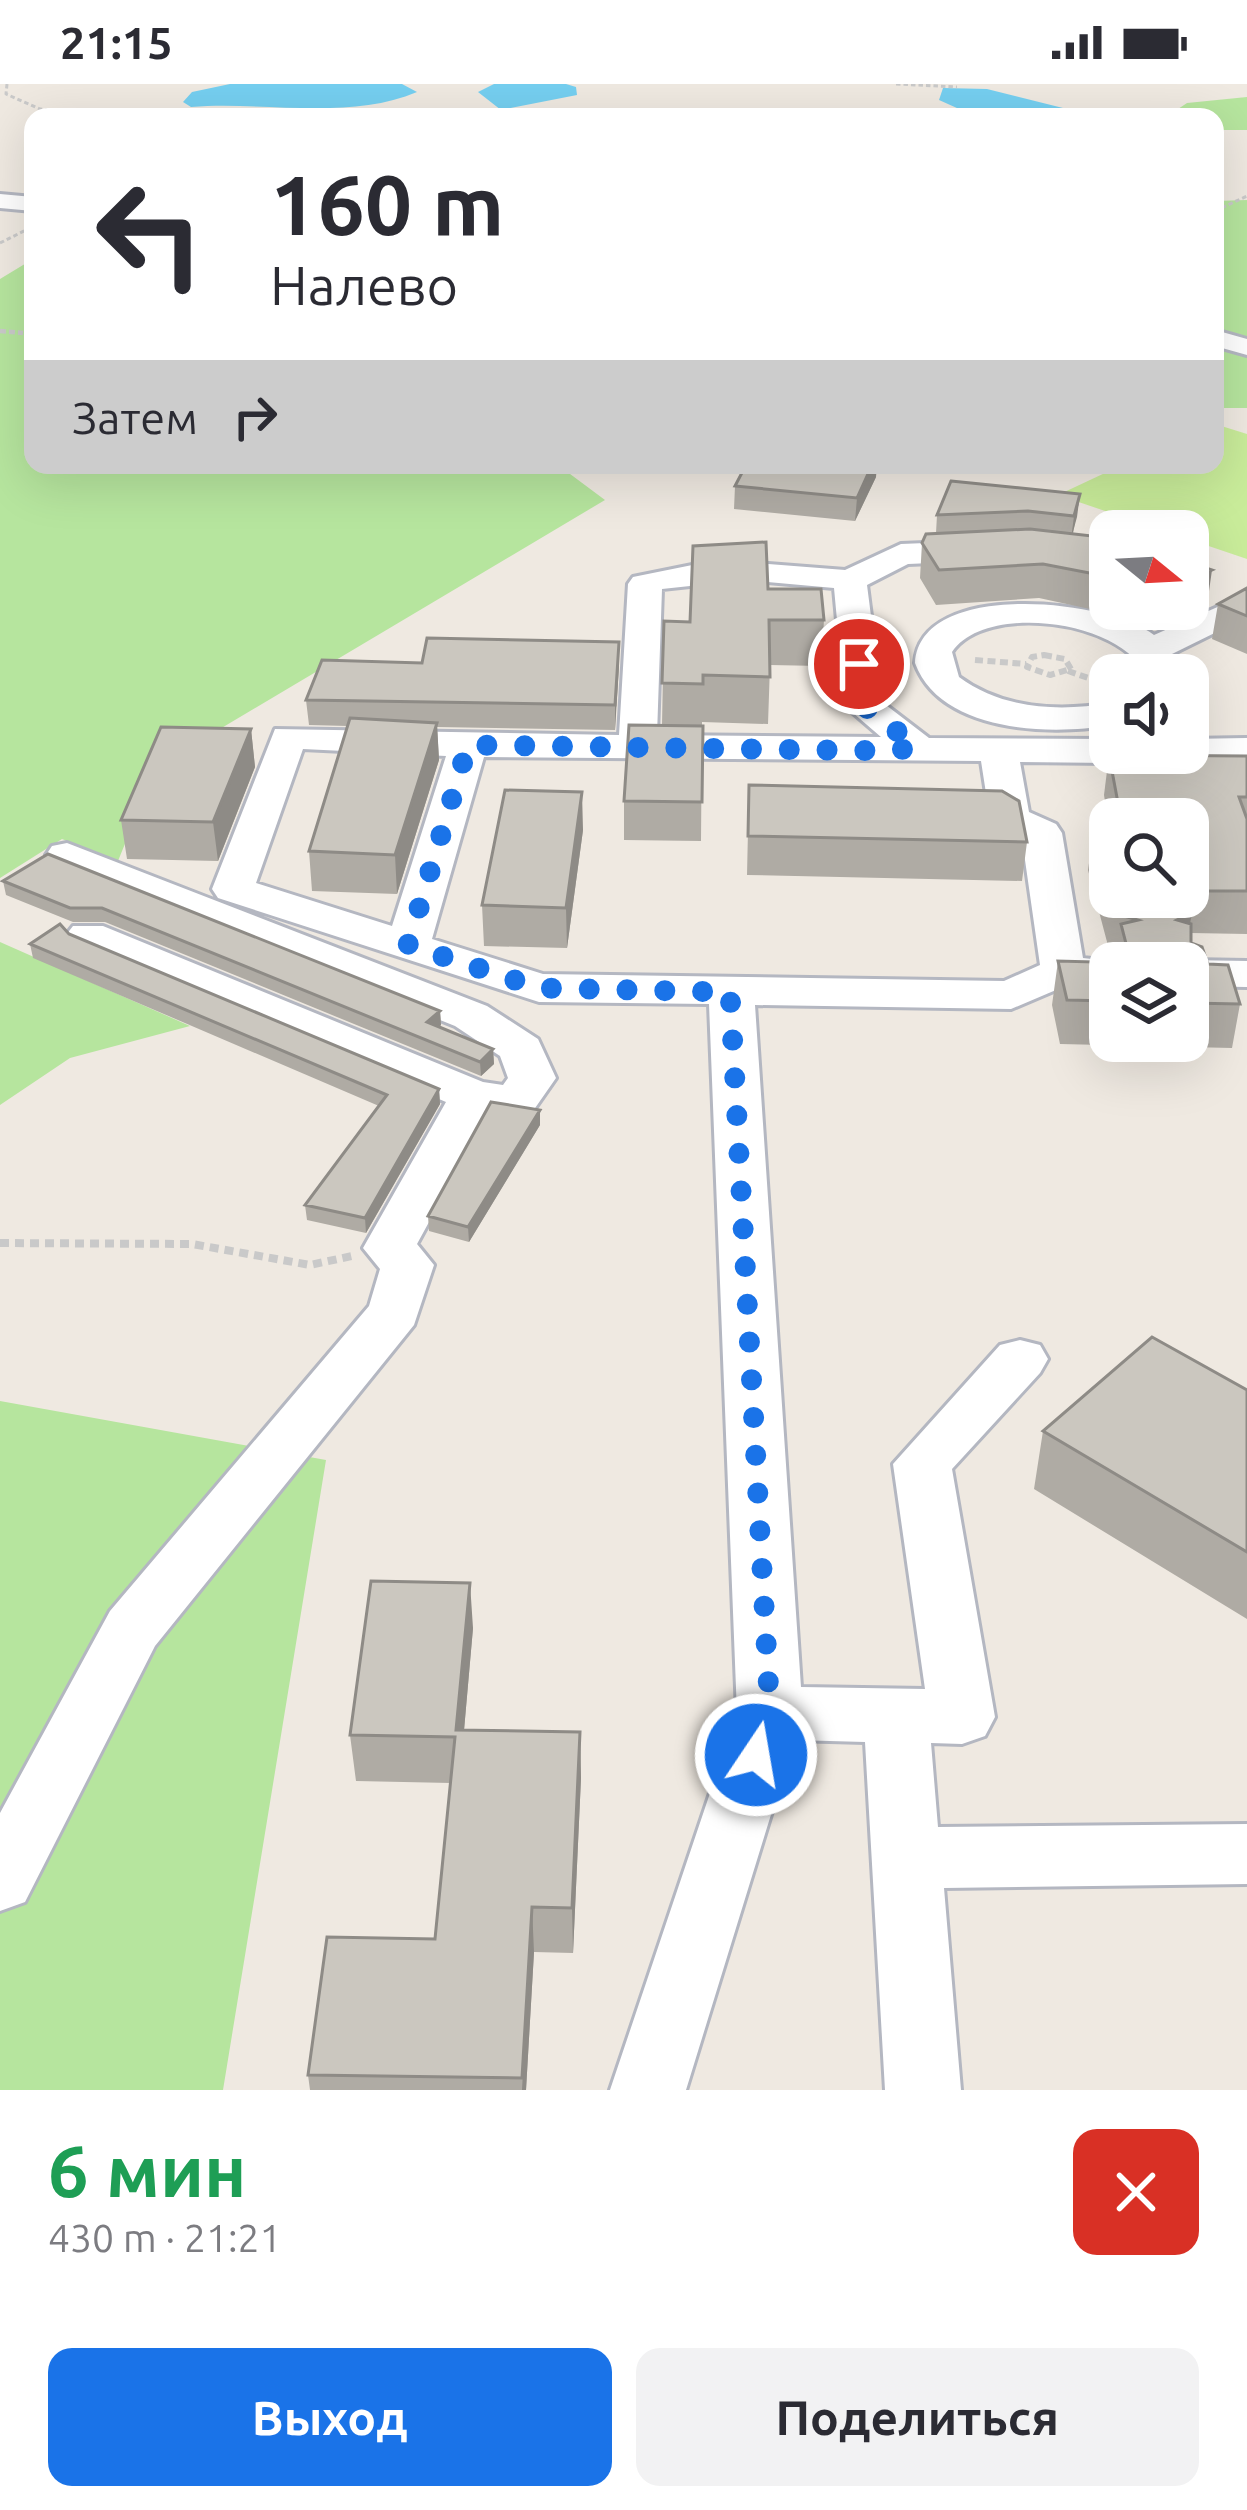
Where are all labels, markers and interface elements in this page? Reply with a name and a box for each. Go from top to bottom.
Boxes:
text: 21:15 [60,17,173,68]
icon: left [72,156,228,312]
text: 160 m [270,157,504,251]
text: Налево [270,255,458,315]
icon: right [222,384,288,450]
text: Затем [72,392,198,443]
north arrow [1089,510,1209,630]
map controls [1089,510,1209,1062]
pin [808,613,910,715]
icon: arrive [826,631,892,697]
button: sound [1089,654,1209,774]
button: search [1089,798,1209,918]
button: layers [1089,942,1209,1062]
position arrow [693,1692,819,1818]
button: close [1073,2129,1199,2255]
text: 6 мин [48,2130,247,2211]
text: 430 m · 21:21 [48,2216,282,2259]
button: Выход [48,2348,612,2486]
button: Поделиться [636,2348,1199,2486]

